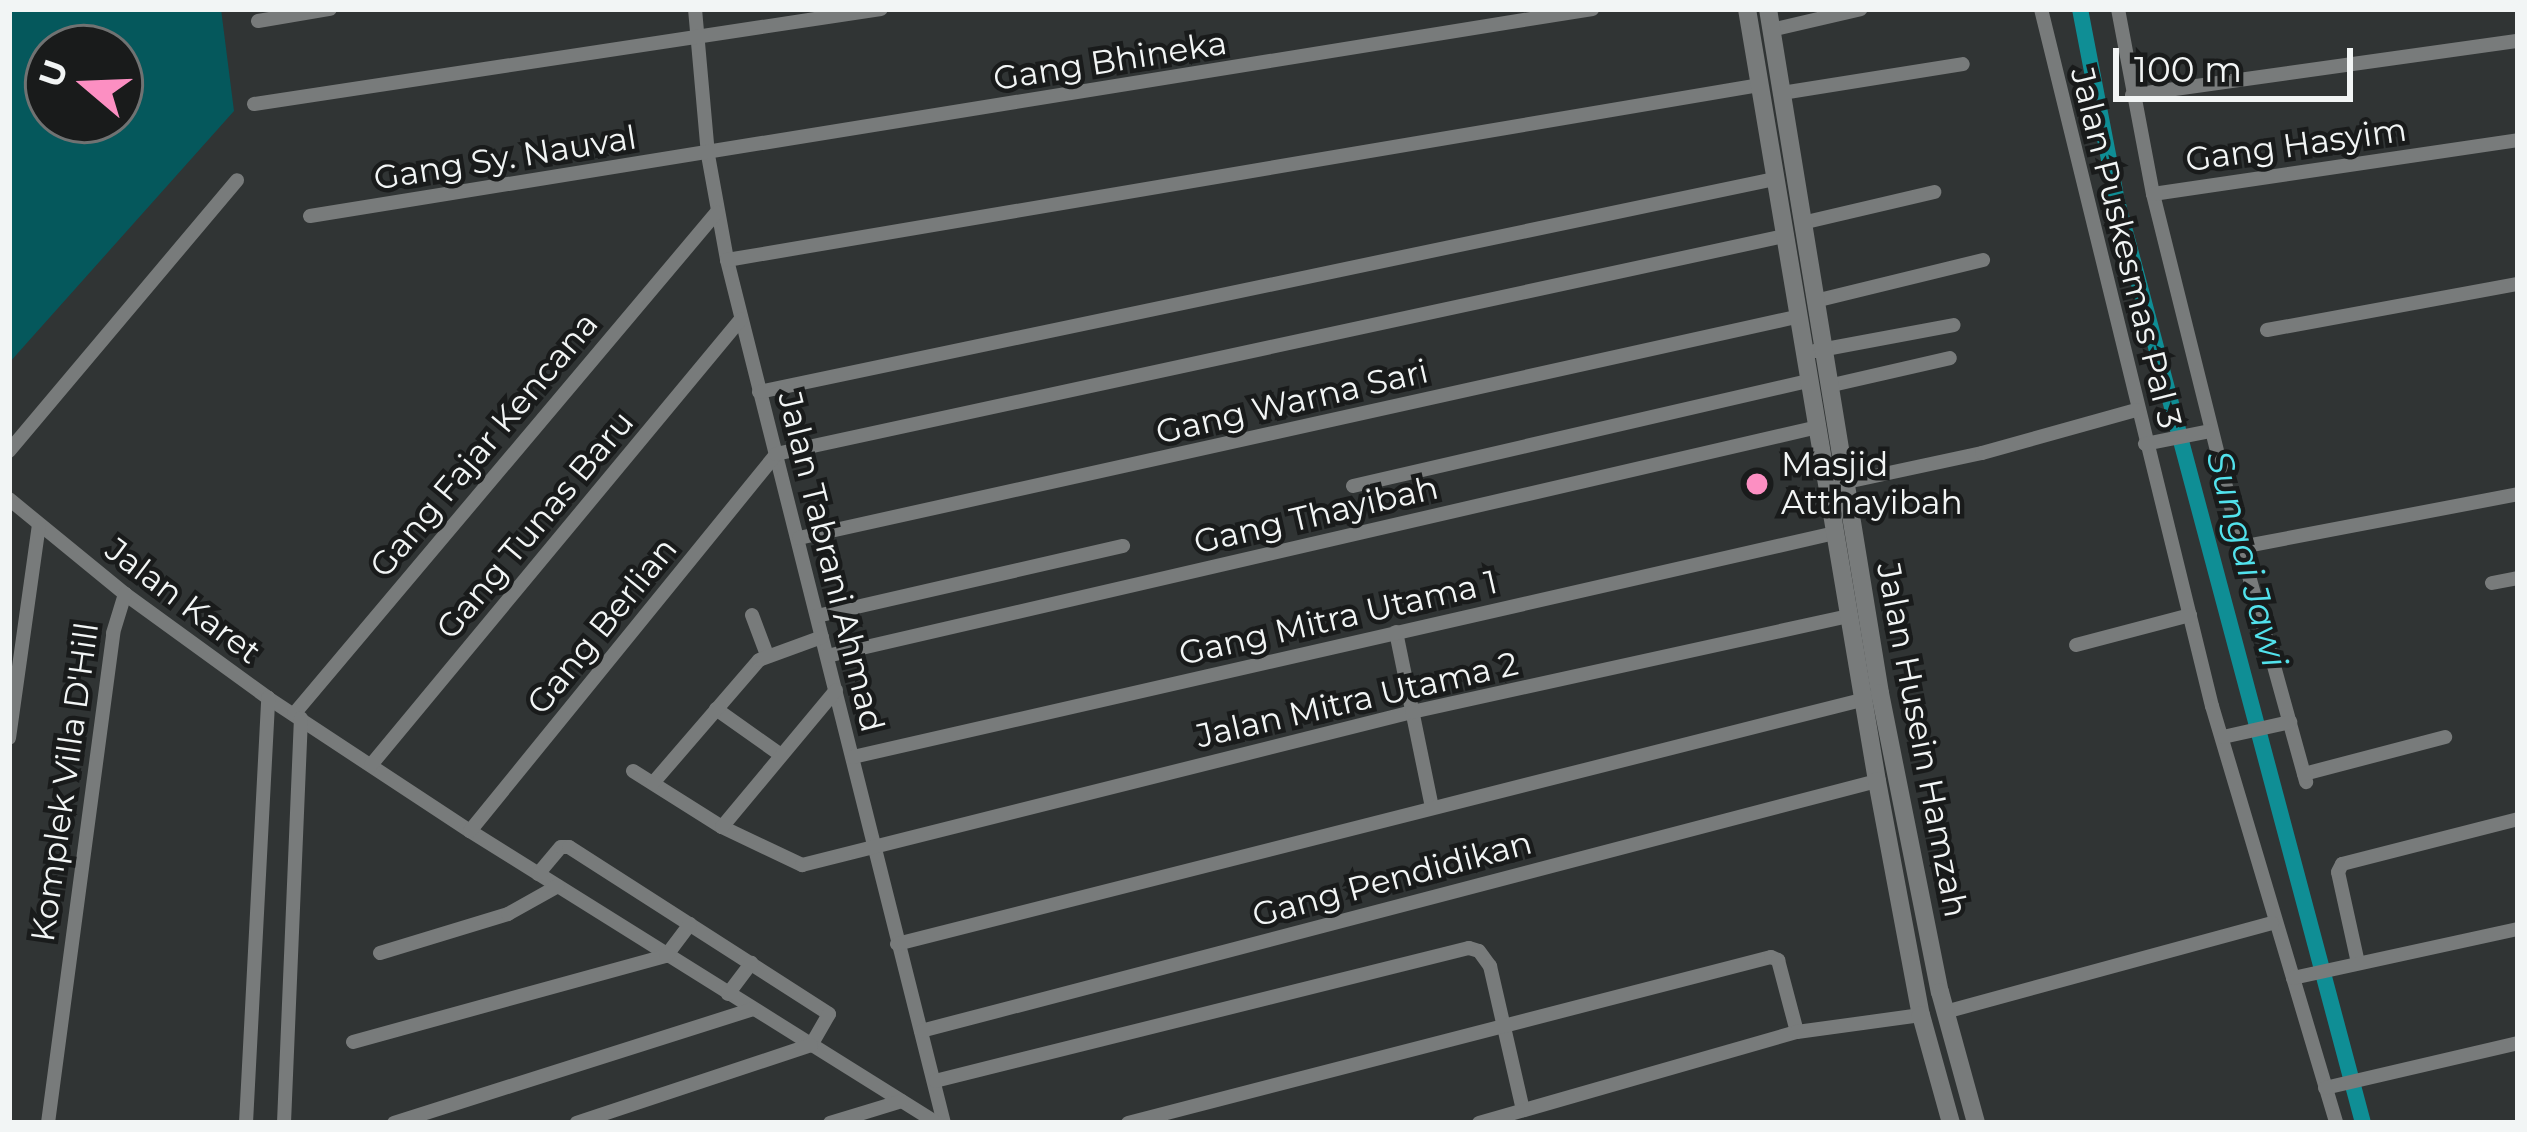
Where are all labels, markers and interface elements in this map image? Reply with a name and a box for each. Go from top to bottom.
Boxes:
street label: Gang Bhineka [990,23,1230,99]
north arrow [24,24,144,144]
scale bar [2119,24,2359,98]
text: 100 m [2134,47,2242,91]
text: U [30,54,76,92]
street label: Jalan Puskesmas Pal 3 [2062,64,2190,432]
street label: Gang Hasyim [2183,110,2409,180]
street label: Gang Sy. Nauval [371,118,639,198]
street label: Gang Fajar Kencana [362,305,606,585]
street label: Gang Warna Sari [1152,351,1432,453]
street label: Jalan Tabrani Ahmad [770,388,892,736]
street label: Gang Tunas Baru [428,403,642,647]
place label: Masjid Atthayibah [1781,445,1963,523]
water label: Sungai Jawi [2197,446,2297,672]
street label: Gang Thayibah [1190,468,1442,562]
marker: Masjid Atthayibah [1744,471,1770,497]
street label: Jalan Karet [98,530,268,672]
street label: Gang Berlian [519,530,685,722]
street label: Jalan Husein Hamzah [1868,559,1976,921]
street label: Gang Mitra Utama 1 [1175,562,1501,674]
street label: Komplek Villa D'Hill [23,620,107,944]
street label: Jalan Mitra Utama 2 [1192,644,1522,756]
street label: Gang Pendidikan [1248,823,1536,935]

